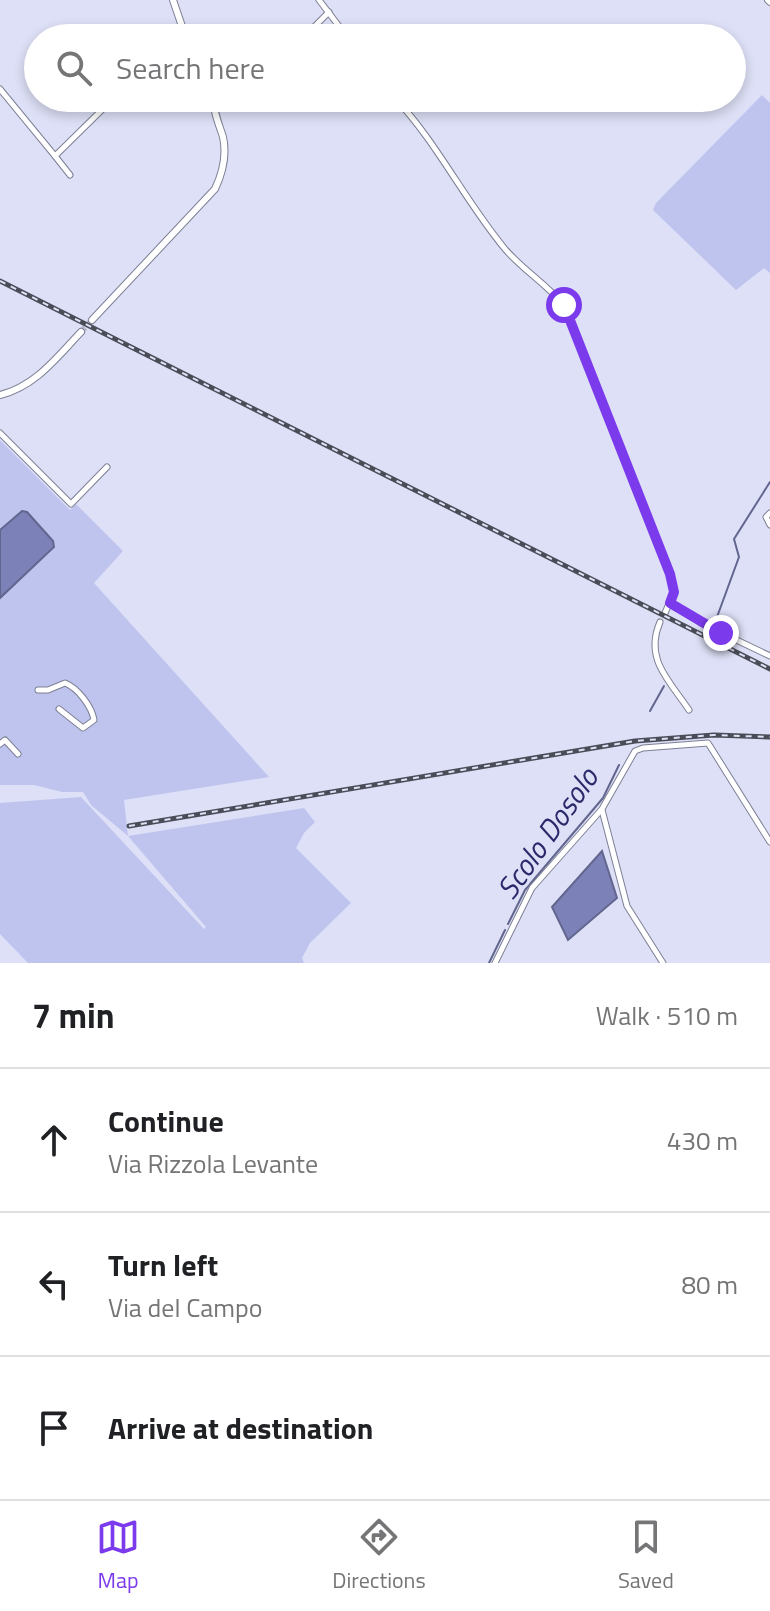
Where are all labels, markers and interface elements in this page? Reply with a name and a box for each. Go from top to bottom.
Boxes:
search box [24,24,746,112]
text: Search here [116,45,265,91]
icon: search [52,46,96,90]
route start [546,287,582,323]
route end [703,615,739,651]
water label: Scolo Dosolo [485,757,610,908]
text: 7 min [32,989,115,1041]
text: Walk · 510 m [596,996,738,1035]
text: Continue [108,1098,224,1144]
icon: ahead [32,1118,76,1162]
text: 430 m [667,1121,738,1160]
text: Via Rizzola Levante [108,1144,318,1183]
text: Turn left [108,1242,218,1288]
icon: left [32,1262,76,1306]
text: 80 m [681,1265,738,1304]
text: Via del Campo [108,1288,263,1327]
text: Arrive at destination [108,1405,373,1451]
icon: arrive [32,1406,76,1450]
tab: Map [96,1515,140,1597]
tab: Directions [332,1515,426,1597]
tab: Saved [618,1515,674,1597]

